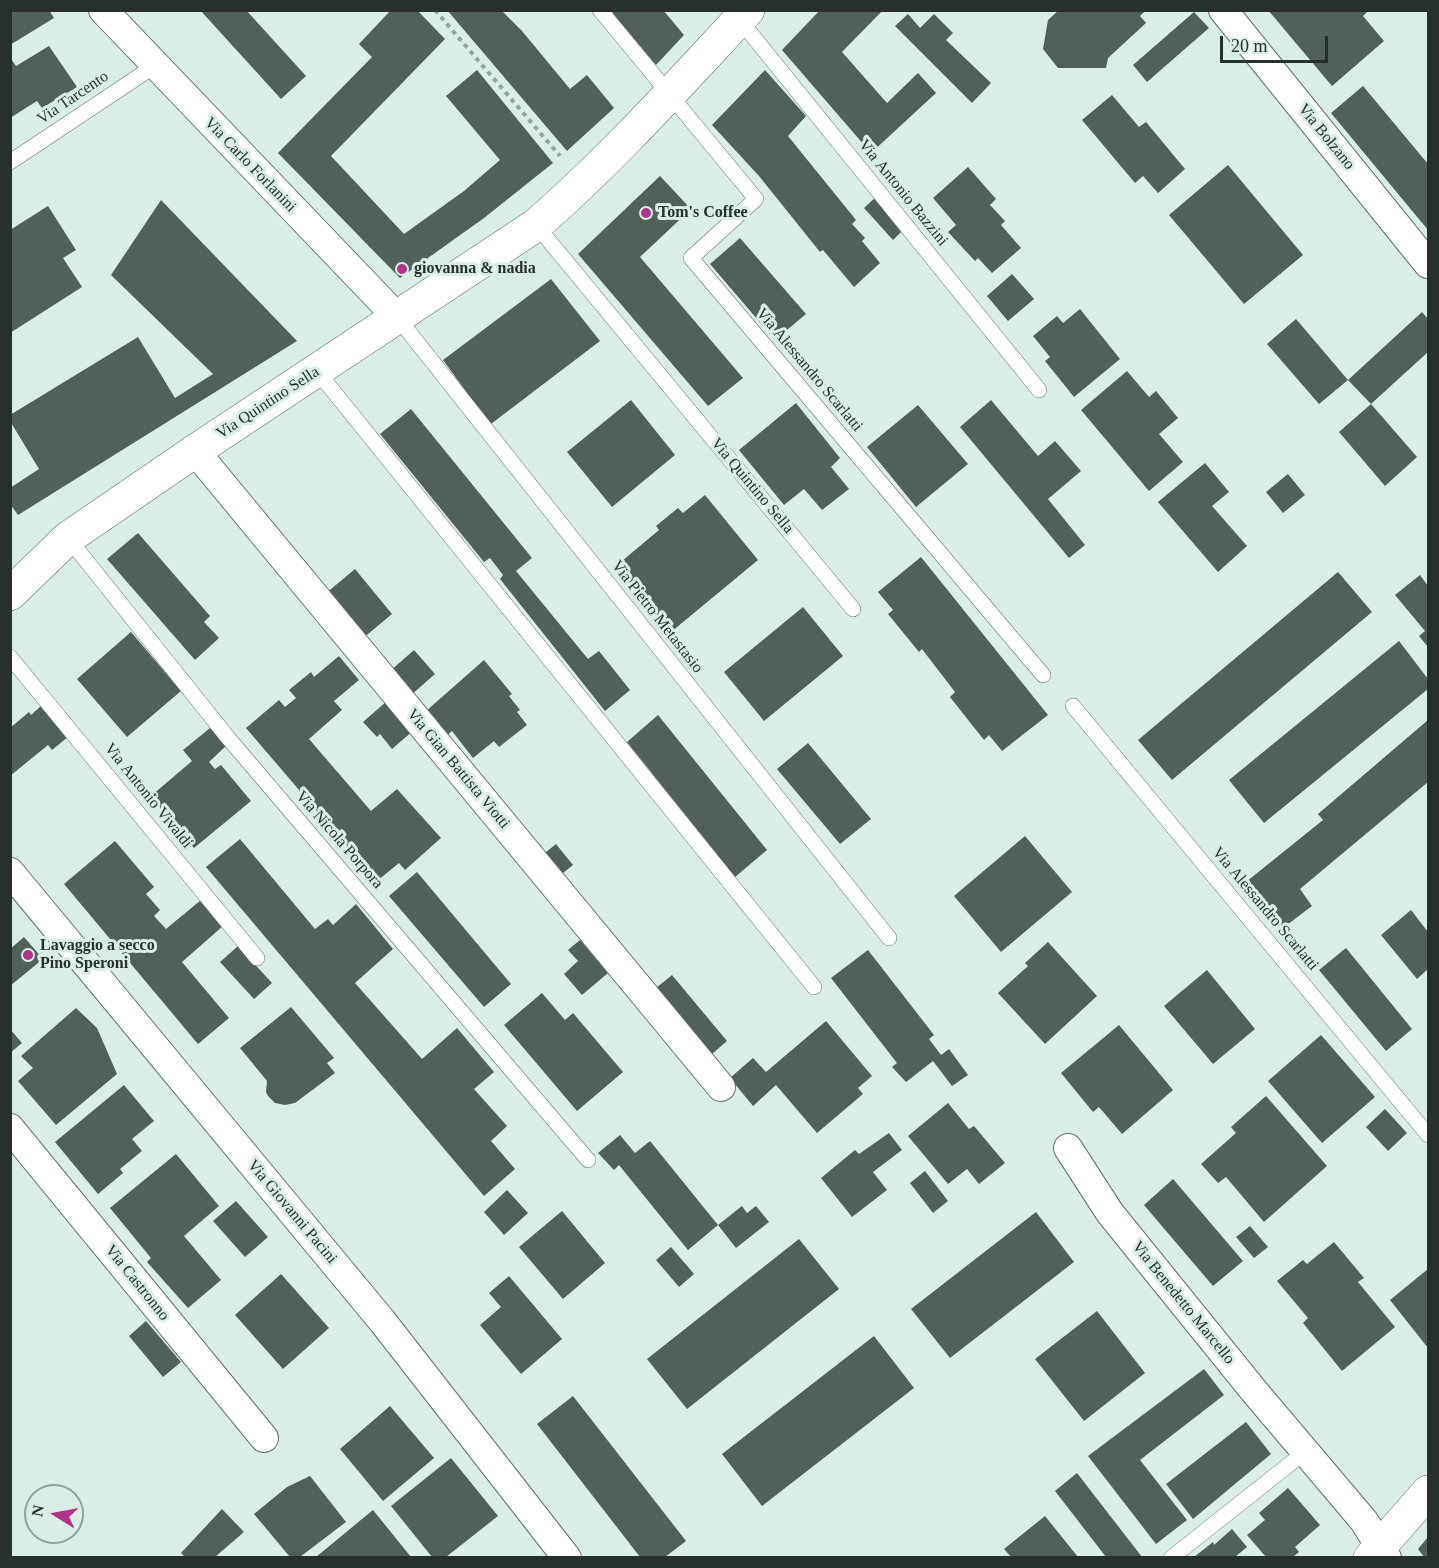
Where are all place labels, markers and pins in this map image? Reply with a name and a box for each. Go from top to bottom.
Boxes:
place label: Tom's Coffee [658,203,748,223]
marker: Tom's Coffee [639,206,653,220]
place label: giovanna & nadia [414,259,536,279]
marker: giovanna & nadia [395,262,409,276]
place label: Lavaggio a secco Pino Speroni [40,936,155,974]
marker: Lavaggio a secco Pino Speroni [21,948,35,962]

